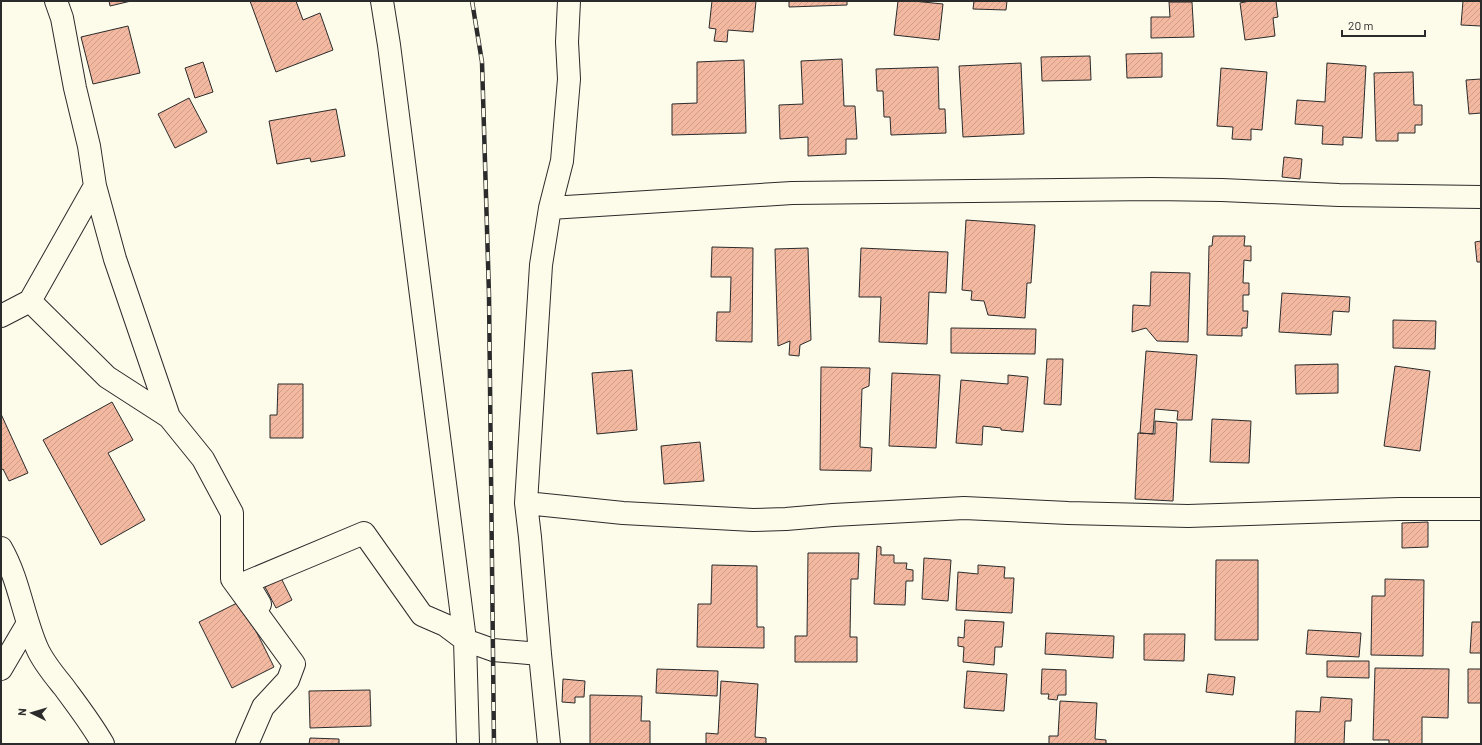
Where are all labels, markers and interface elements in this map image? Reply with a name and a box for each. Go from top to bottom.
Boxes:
scale bar [1342,12,1425,38]
text: 20 m [1348,18,1374,32]
north arrow [12,693,52,733]
text: N [15,708,28,716]

